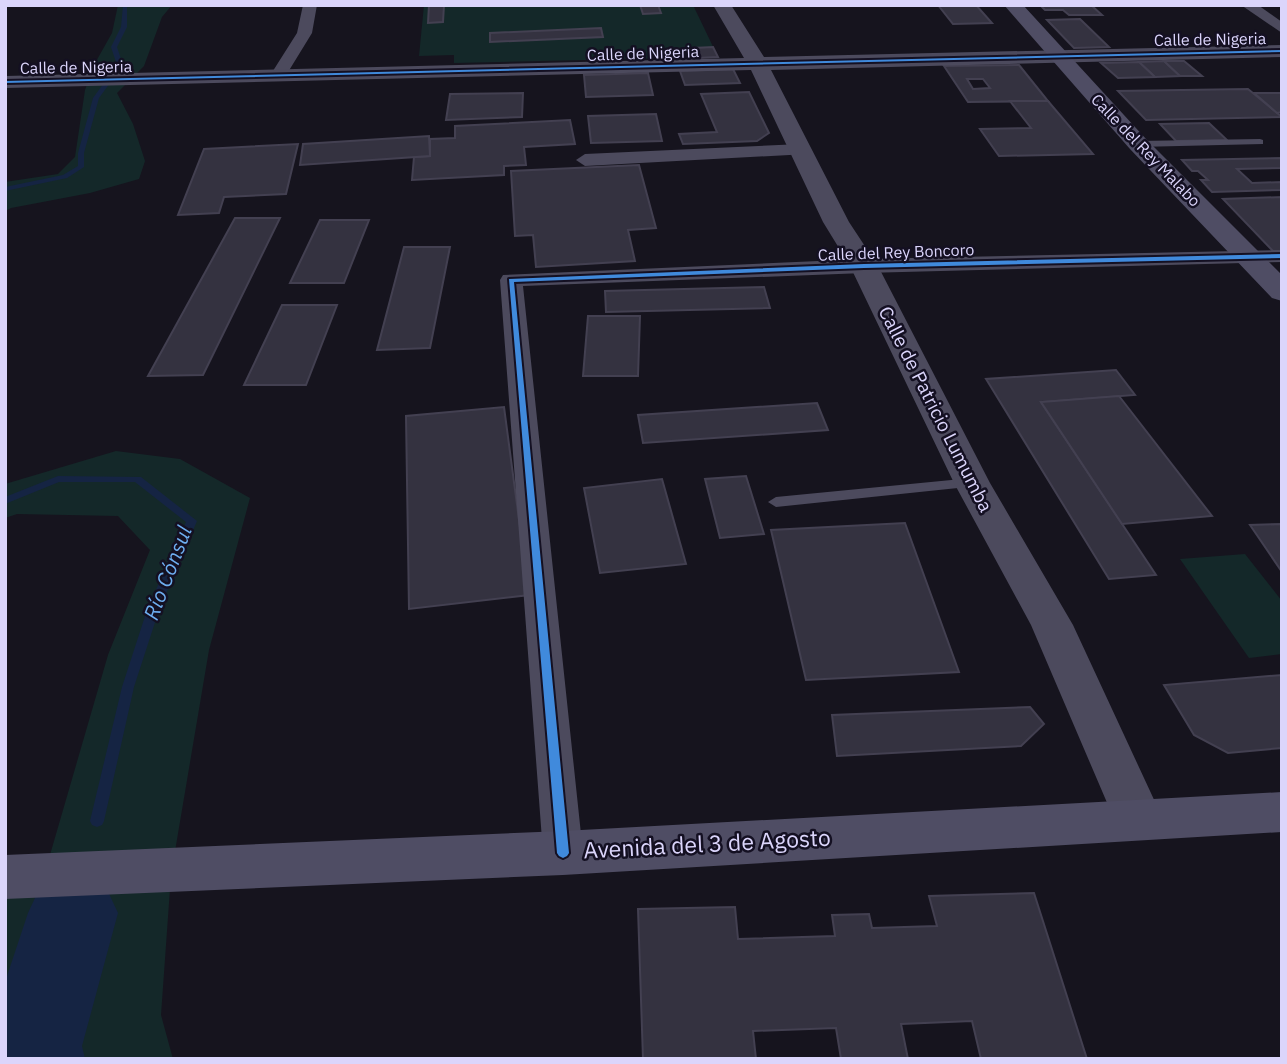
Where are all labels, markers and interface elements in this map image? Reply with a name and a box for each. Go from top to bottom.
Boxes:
street label: Calle de Nigeria [1154,28,1267,50]
street label: Calle de Nigeria [586,41,700,65]
street label: Calle de Nigeria [20,56,133,78]
street label: Calle del Rey Malabo [1087,89,1205,211]
street label: Calle del Rey Boncoro [817,239,975,265]
street label: Calle de Patricio Lumumba [874,302,998,516]
water label: Río Cónsul [136,521,198,624]
street label: Avenida del 3 de Agosto [582,822,831,864]

